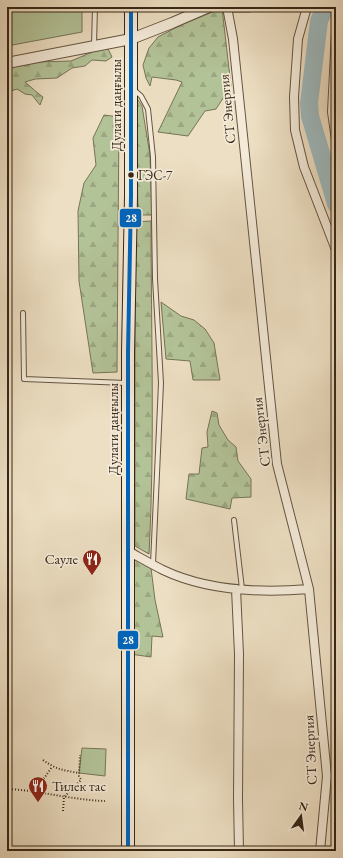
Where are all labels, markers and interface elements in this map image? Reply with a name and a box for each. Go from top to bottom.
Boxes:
street label: Дулати даңғылы [107,59,125,151]
street label: СТ Энергия [214,73,240,145]
place label: ГЭС-7 [138,167,173,184]
marker: ГЭС-7 [126,170,136,180]
line badge: 28 [119,208,142,228]
text: 28 [125,211,137,225]
street label: Дулати даңғылы [104,383,122,475]
street label: СТ Энергия [248,396,274,468]
restaurant icon: Сауле [81,548,103,576]
place label: Сауле [45,550,79,568]
line badge: 28 [117,630,139,650]
text: 28 [122,633,134,647]
street label: СТ Энергия [299,715,321,785]
restaurant icon: Тилек тас [27,775,49,803]
place label: Тилек тас [52,777,106,795]
north arrow [281,796,321,836]
text: N [297,798,310,814]

